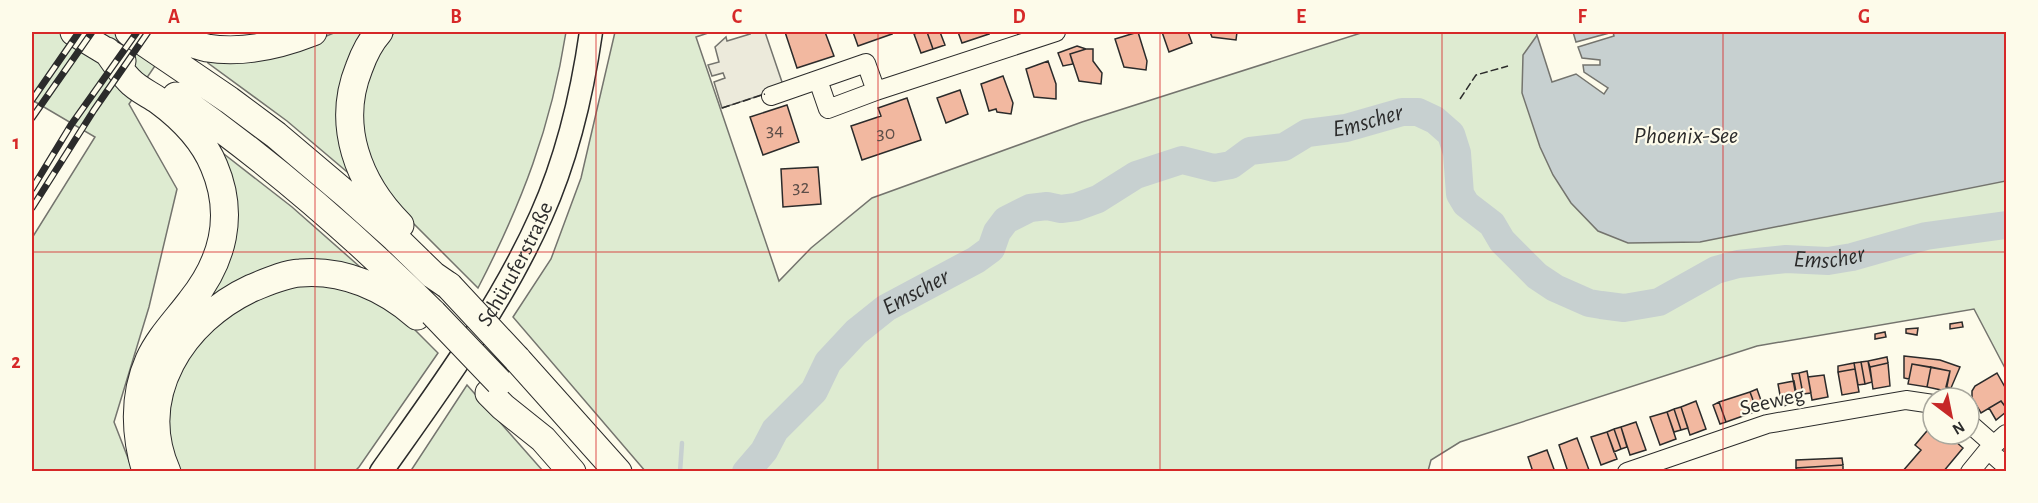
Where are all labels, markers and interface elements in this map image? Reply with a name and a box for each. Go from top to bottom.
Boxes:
text: A [168,7,180,27]
text: B [450,7,462,27]
text: C [732,7,743,27]
text: D [1012,7,1026,27]
text: E [1296,7,1306,27]
text: F [1577,7,1587,27]
text: G [1858,7,1870,27]
water label: Emscher [1331,100,1407,142]
house number: 34 [766,120,784,140]
house number: 30 [877,123,895,143]
water label: Phoenix-See [1634,124,1738,148]
text: 1 [12,133,20,153]
house number: 32 [792,177,810,197]
street label: Schüruferstraße [473,199,557,330]
water label: Emscher [1793,242,1869,273]
water label: Emscher [878,264,954,320]
text: 2 [11,352,21,372]
street label: Seeweg [1738,383,1807,419]
north arrow [1921,386,1981,446]
text: N [1949,418,1967,438]

